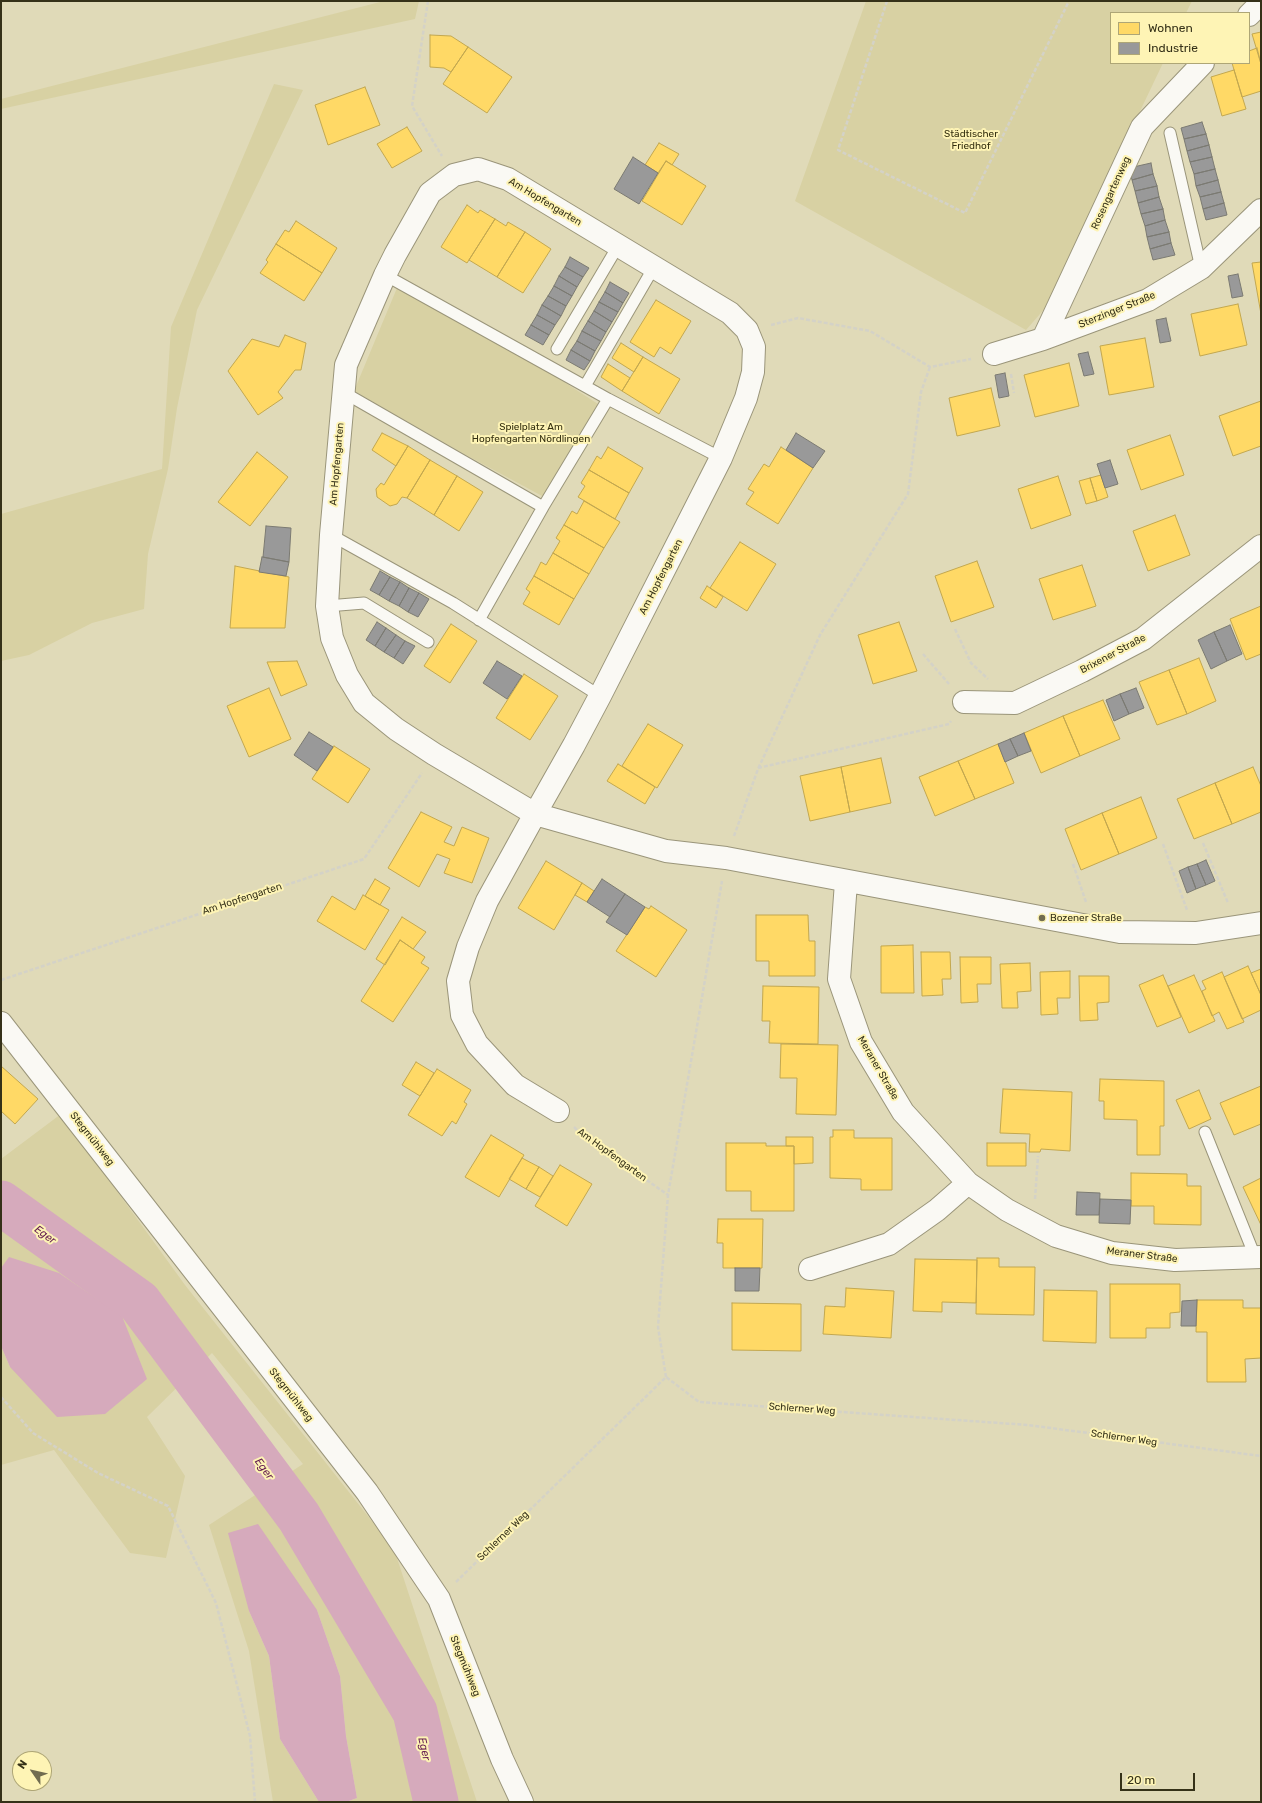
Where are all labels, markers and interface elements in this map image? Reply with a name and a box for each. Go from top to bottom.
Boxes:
legend [1110,12,1250,64]
text: Wohnen [1148,21,1193,35]
text: Industrie [1148,41,1198,55]
park label: Städtischer Friedhof [944,128,998,152]
street label: Rosengartenweg [1089,155,1133,231]
street label: Am Hopfengarten [506,175,584,229]
street label: Sterzinger Straße [1077,289,1157,331]
park label: Spielplatz Am Hopfengarten Nördlingen [472,421,590,444]
street label: Am Hopfengarten [327,422,347,506]
street label: Am Hopfengarten [637,537,685,617]
street label: Brixener Straße [1078,632,1148,676]
street label: Am Hopfengarten [201,880,283,918]
place label: Bozener Straße [1050,912,1122,924]
marker: Bozener Straße [1037,913,1047,923]
street label: Meraner Straße [855,1034,901,1102]
street label: Stegmühlweg [67,1110,117,1168]
street label: Am Hopfengarten [575,1126,649,1184]
water label: Eger [32,1223,58,1247]
street label: Meraner Straße [1106,1245,1178,1265]
street label: Stegmühlweg [266,1366,316,1424]
street label: Schlerner Weg [768,1401,836,1417]
street label: Schlerner Weg [1090,1427,1158,1449]
water label: Eger [252,1456,276,1482]
street label: Schlerner Weg [475,1508,531,1564]
street label: Stegmühlweg [447,1634,483,1698]
water label: Eger [415,1736,433,1762]
north arrow [12,1751,52,1791]
text: N [15,1758,30,1771]
scale bar [1122,1765,1197,1791]
text: 20 m [1127,1773,1155,1787]

